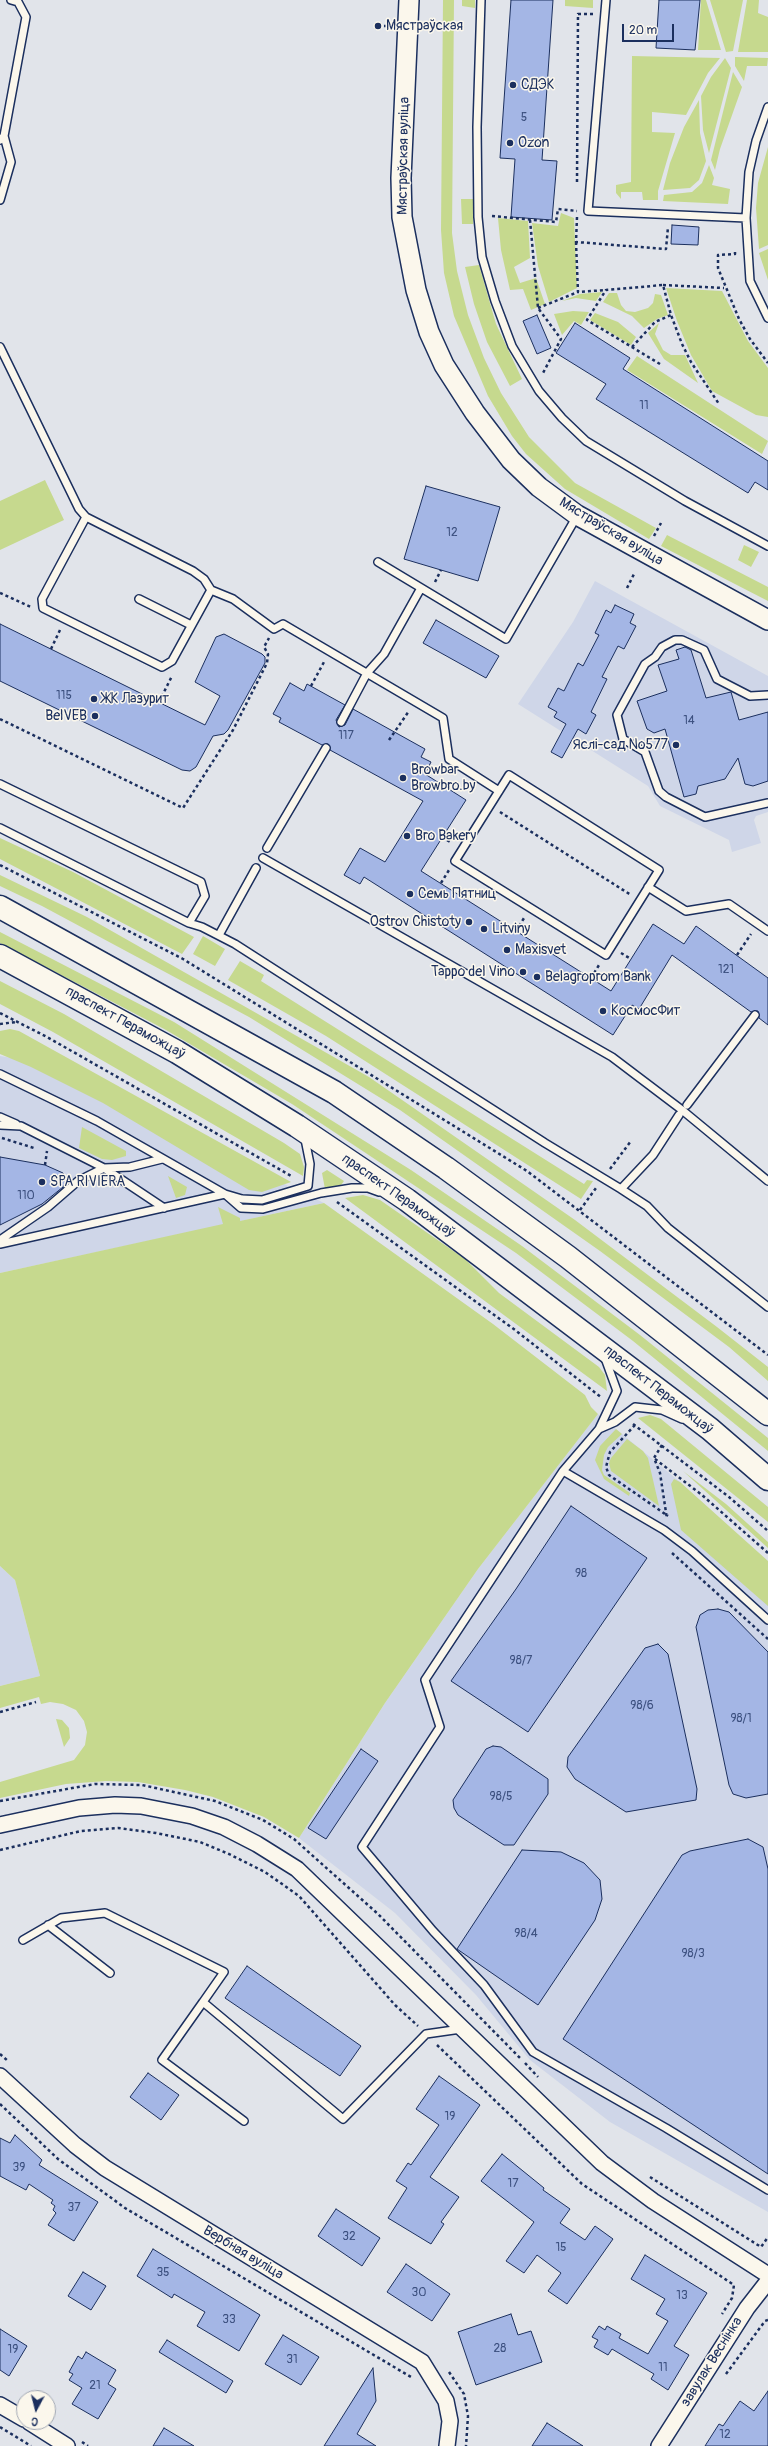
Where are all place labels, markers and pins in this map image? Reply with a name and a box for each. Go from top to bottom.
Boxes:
place label: Мястраўская [386,18,463,34]
marker: Мястраўская [373,21,383,31]
place label: СДЭК [521,77,554,93]
marker: СДЭК [508,80,518,90]
place label: Ozon [518,135,549,151]
marker: Ozon [505,138,515,148]
place label: ЖК Лазурит [102,691,169,707]
marker: ЖК Лазурит [89,694,99,704]
place label: BelVEB [45,708,87,724]
marker: BelVEB [90,711,100,721]
place label: Яслі-сад №577 [573,737,668,753]
marker: Яслі-сад №577 [671,740,681,750]
place label: Browbar Browbro.by [411,762,475,794]
marker: Browbar Browbro.by [398,773,408,783]
place label: Bro Bakery [415,828,476,844]
marker: Bro Bakery [402,831,412,841]
place label: Семь Пятниц [418,886,496,902]
marker: Семь Пятниц [405,889,415,899]
place label: Ostrov Chistoty [370,914,461,930]
marker: Ostrov Chistoty [464,917,474,927]
place label: Litviny [492,921,530,937]
marker: Litviny [479,924,489,934]
place label: Maxisvet [515,942,566,958]
marker: Maxisvet [502,945,512,955]
place label: Tappo del Vino [431,964,515,980]
marker: Tappo del Vino [518,967,528,977]
place label: Belagroprom Bank [545,969,651,985]
marker: Belagroprom Bank [532,972,542,982]
place label: КосмосФит [611,1003,680,1019]
marker: КосмосФит [598,1006,608,1016]
place label: SPA RIVIERA [50,1174,125,1190]
marker: SPA RIVIERA [37,1177,47,1187]

